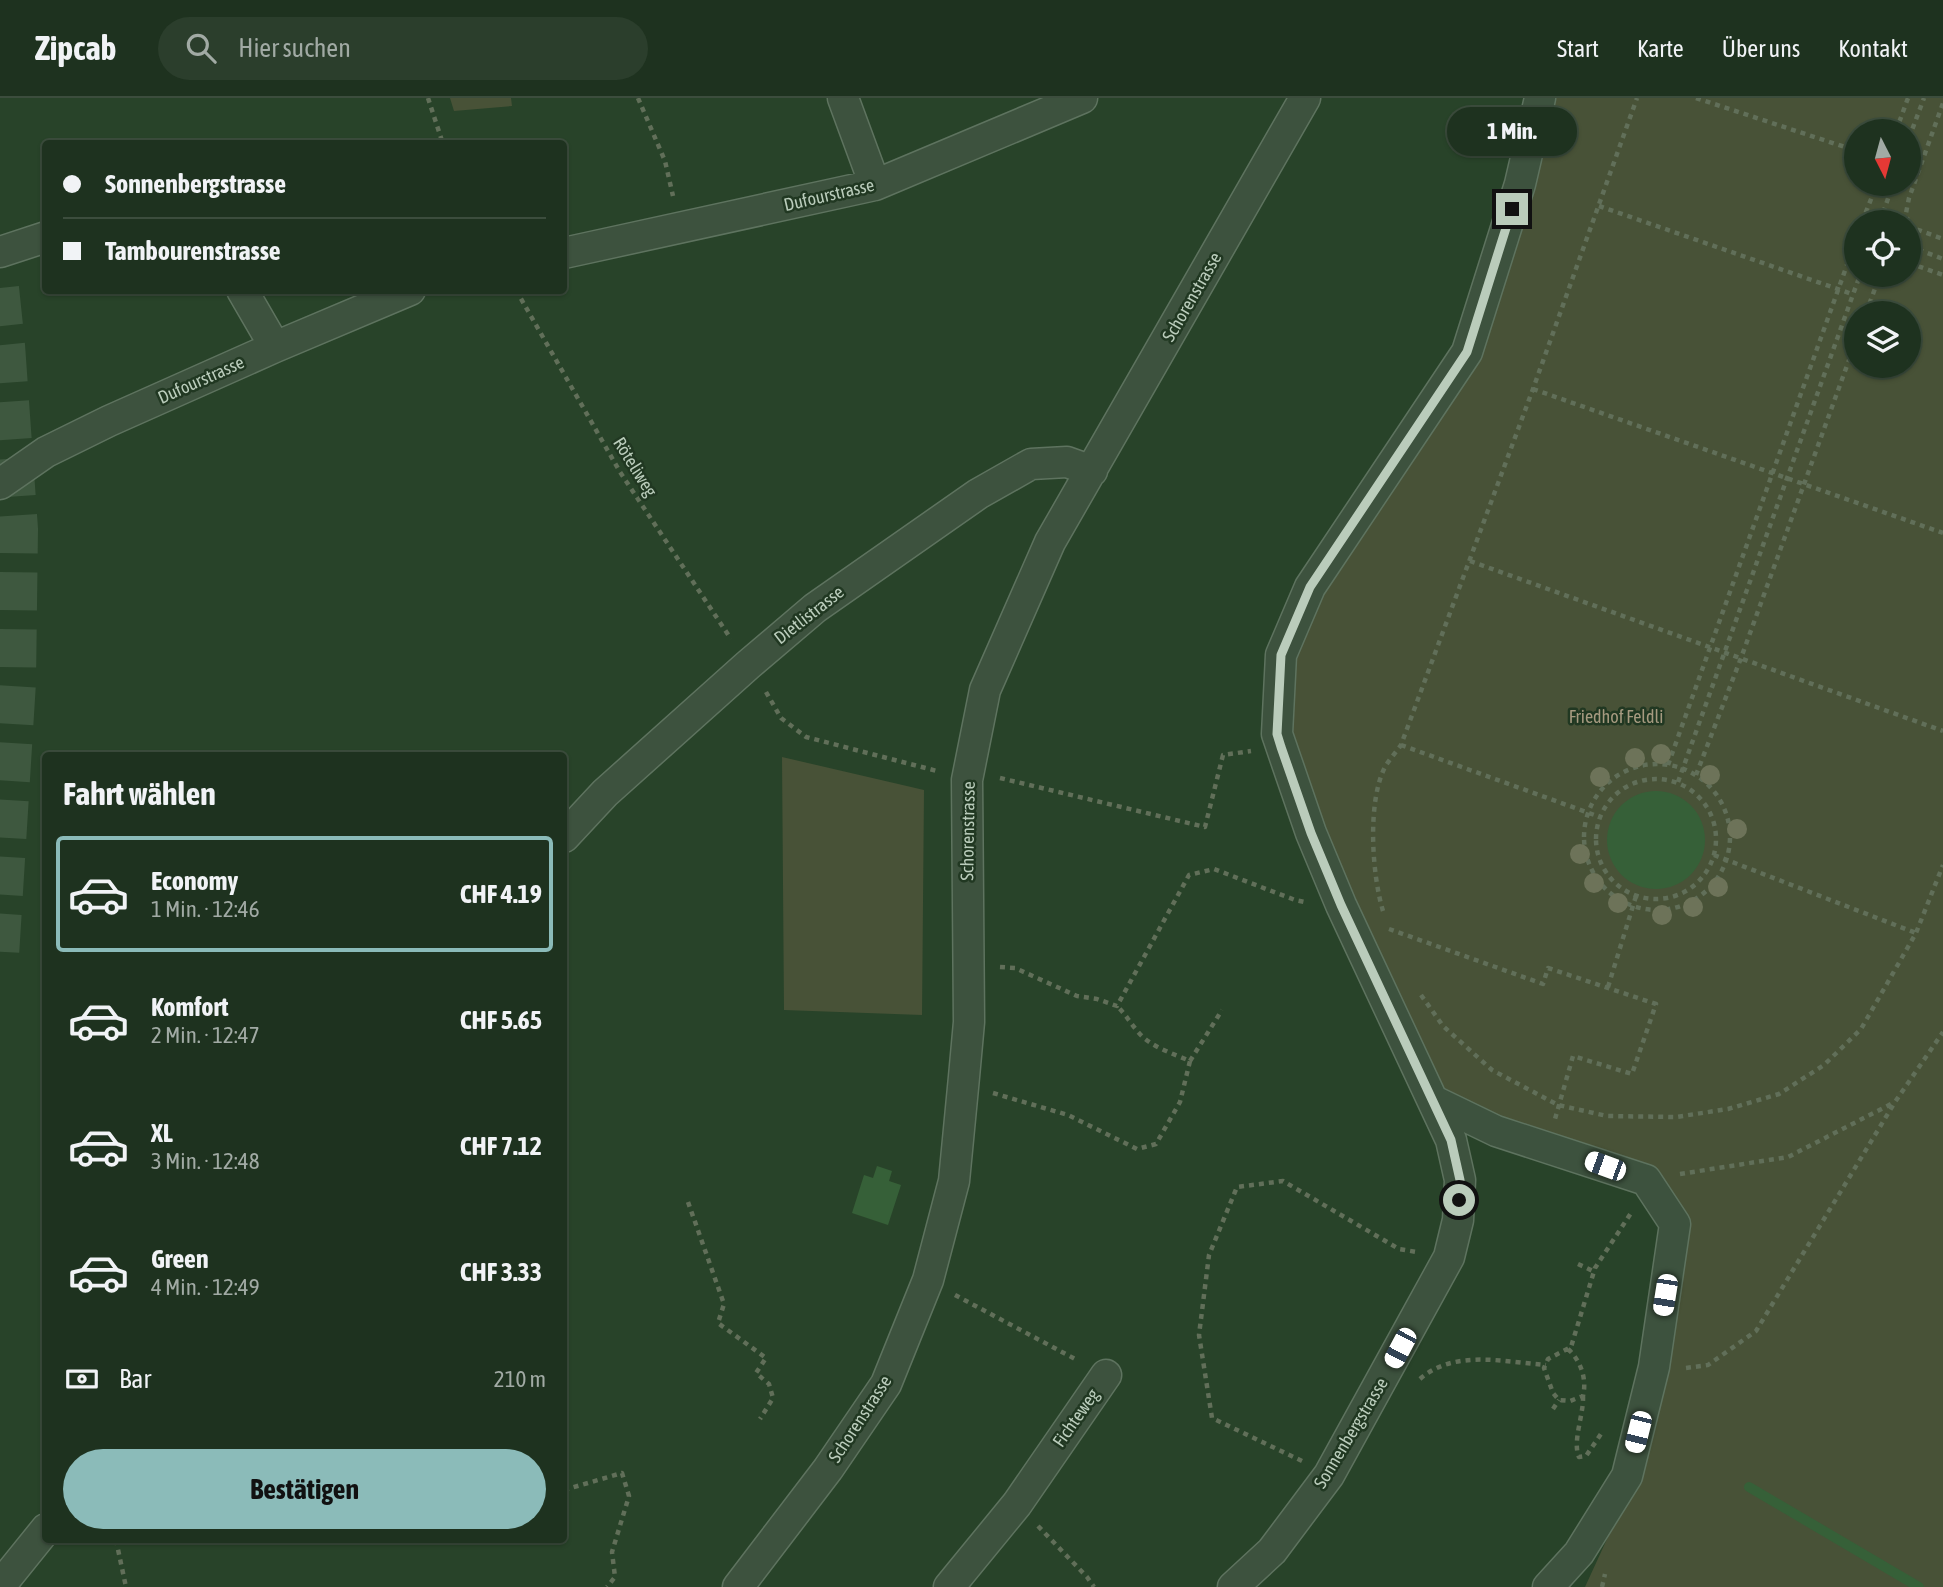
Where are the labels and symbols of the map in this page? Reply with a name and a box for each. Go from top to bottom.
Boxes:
callout: 1 Min. [1447,108,1577,156]
north arrow [1844,119,1922,196]
street label: Dufourstrasse [782,174,876,215]
route end [1496,193,1528,225]
street label: Schorenstrasse [1158,248,1226,345]
street label: Dufourstrasse [155,351,247,408]
street label: Röteliweg [609,433,662,501]
street label: Dietlistrasse [770,581,848,648]
park label: Friedhof Feldli [1569,706,1663,727]
street label: Schorenstrasse [956,781,979,881]
car [1582,1149,1629,1183]
route start [1443,1184,1475,1216]
car [1652,1273,1679,1317]
car [1381,1325,1420,1371]
street label: Schorenstrasse [824,1371,895,1466]
street label: Sonnenbergstrasse [1309,1374,1392,1492]
street label: Fichteweg [1048,1384,1103,1451]
car [1623,1409,1654,1455]

